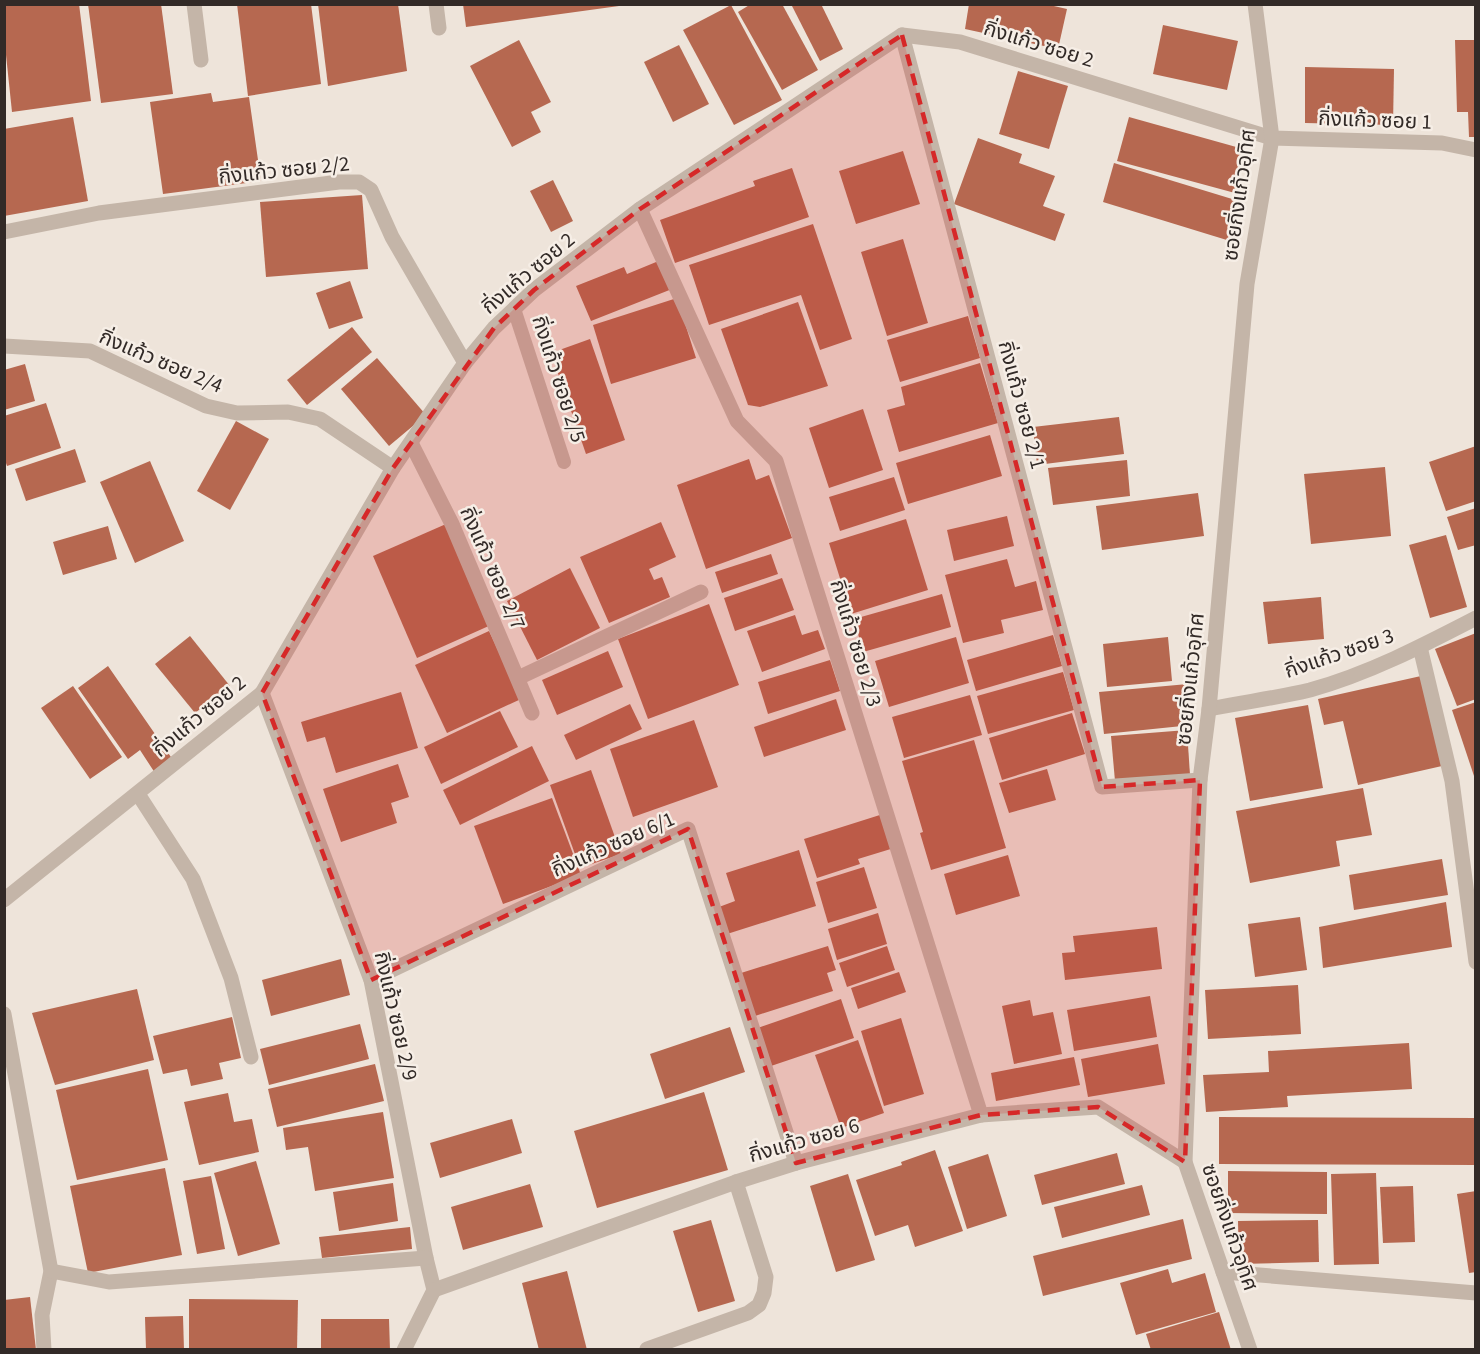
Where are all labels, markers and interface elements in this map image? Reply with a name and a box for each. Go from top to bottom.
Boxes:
street label: กิ่งแก้ว ซอย 2 [980,13,1098,75]
street label: กิ่งแก้ว ซอย 1 [1318,103,1432,137]
street label: ซอยกิ่งแก้วอุทิศ [1215,127,1263,263]
street label: กิ่งแก้ว ซอย 2/2 [217,148,351,192]
street label: กิ่งแก้ว ซอย 2 [475,225,581,321]
street label: กิ่งแก้ว ซอย 2/5 [524,312,594,446]
street label: กิ่งแก้ว ซอย 2/4 [95,321,227,401]
street label: กิ่งแก้ว ซอย 2/1 [990,338,1054,472]
street label: กิ่งแก้ว ซอย 2/7 [453,502,533,634]
street label: กิ่งแก้ว ซอย 2/3 [822,576,890,710]
street label: ซอยกิ่งแก้วอุทิศ [1168,611,1212,747]
street label: กิ่งแก้ว ซอย 3 [1280,620,1398,686]
street label: กิ่งแก้ว ซอย 2 [146,668,252,764]
street label: กิ่งแก้ว ซอย 6/1 [547,804,679,884]
street label: กิ่งแก้ว ซอย 2/9 [367,949,425,1083]
street label: กิ่งแก้ว ซอย 6 [745,1110,863,1170]
street label: ซอยกิ่งแก้วอุทิศ [1194,1159,1266,1295]

